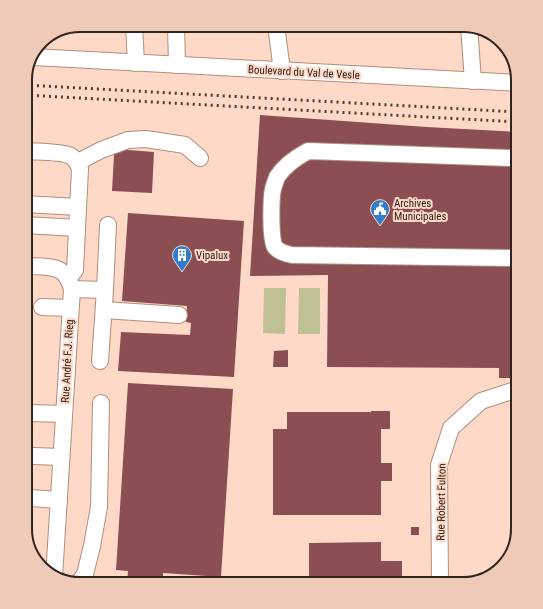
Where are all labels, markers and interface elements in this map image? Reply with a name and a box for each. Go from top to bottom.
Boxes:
street label: Boulevard du Val de Vesle [248,63,360,82]
place label: Archives Municipales [394,197,446,223]
public building icon: Archives Municipales [369,198,391,226]
building icon: Vipalux [171,244,193,272]
place label: Vipalux [196,249,228,262]
street label: Rue André F.J. Rieg [59,319,76,403]
street label: Rue Robert Fulton [434,463,449,541]

